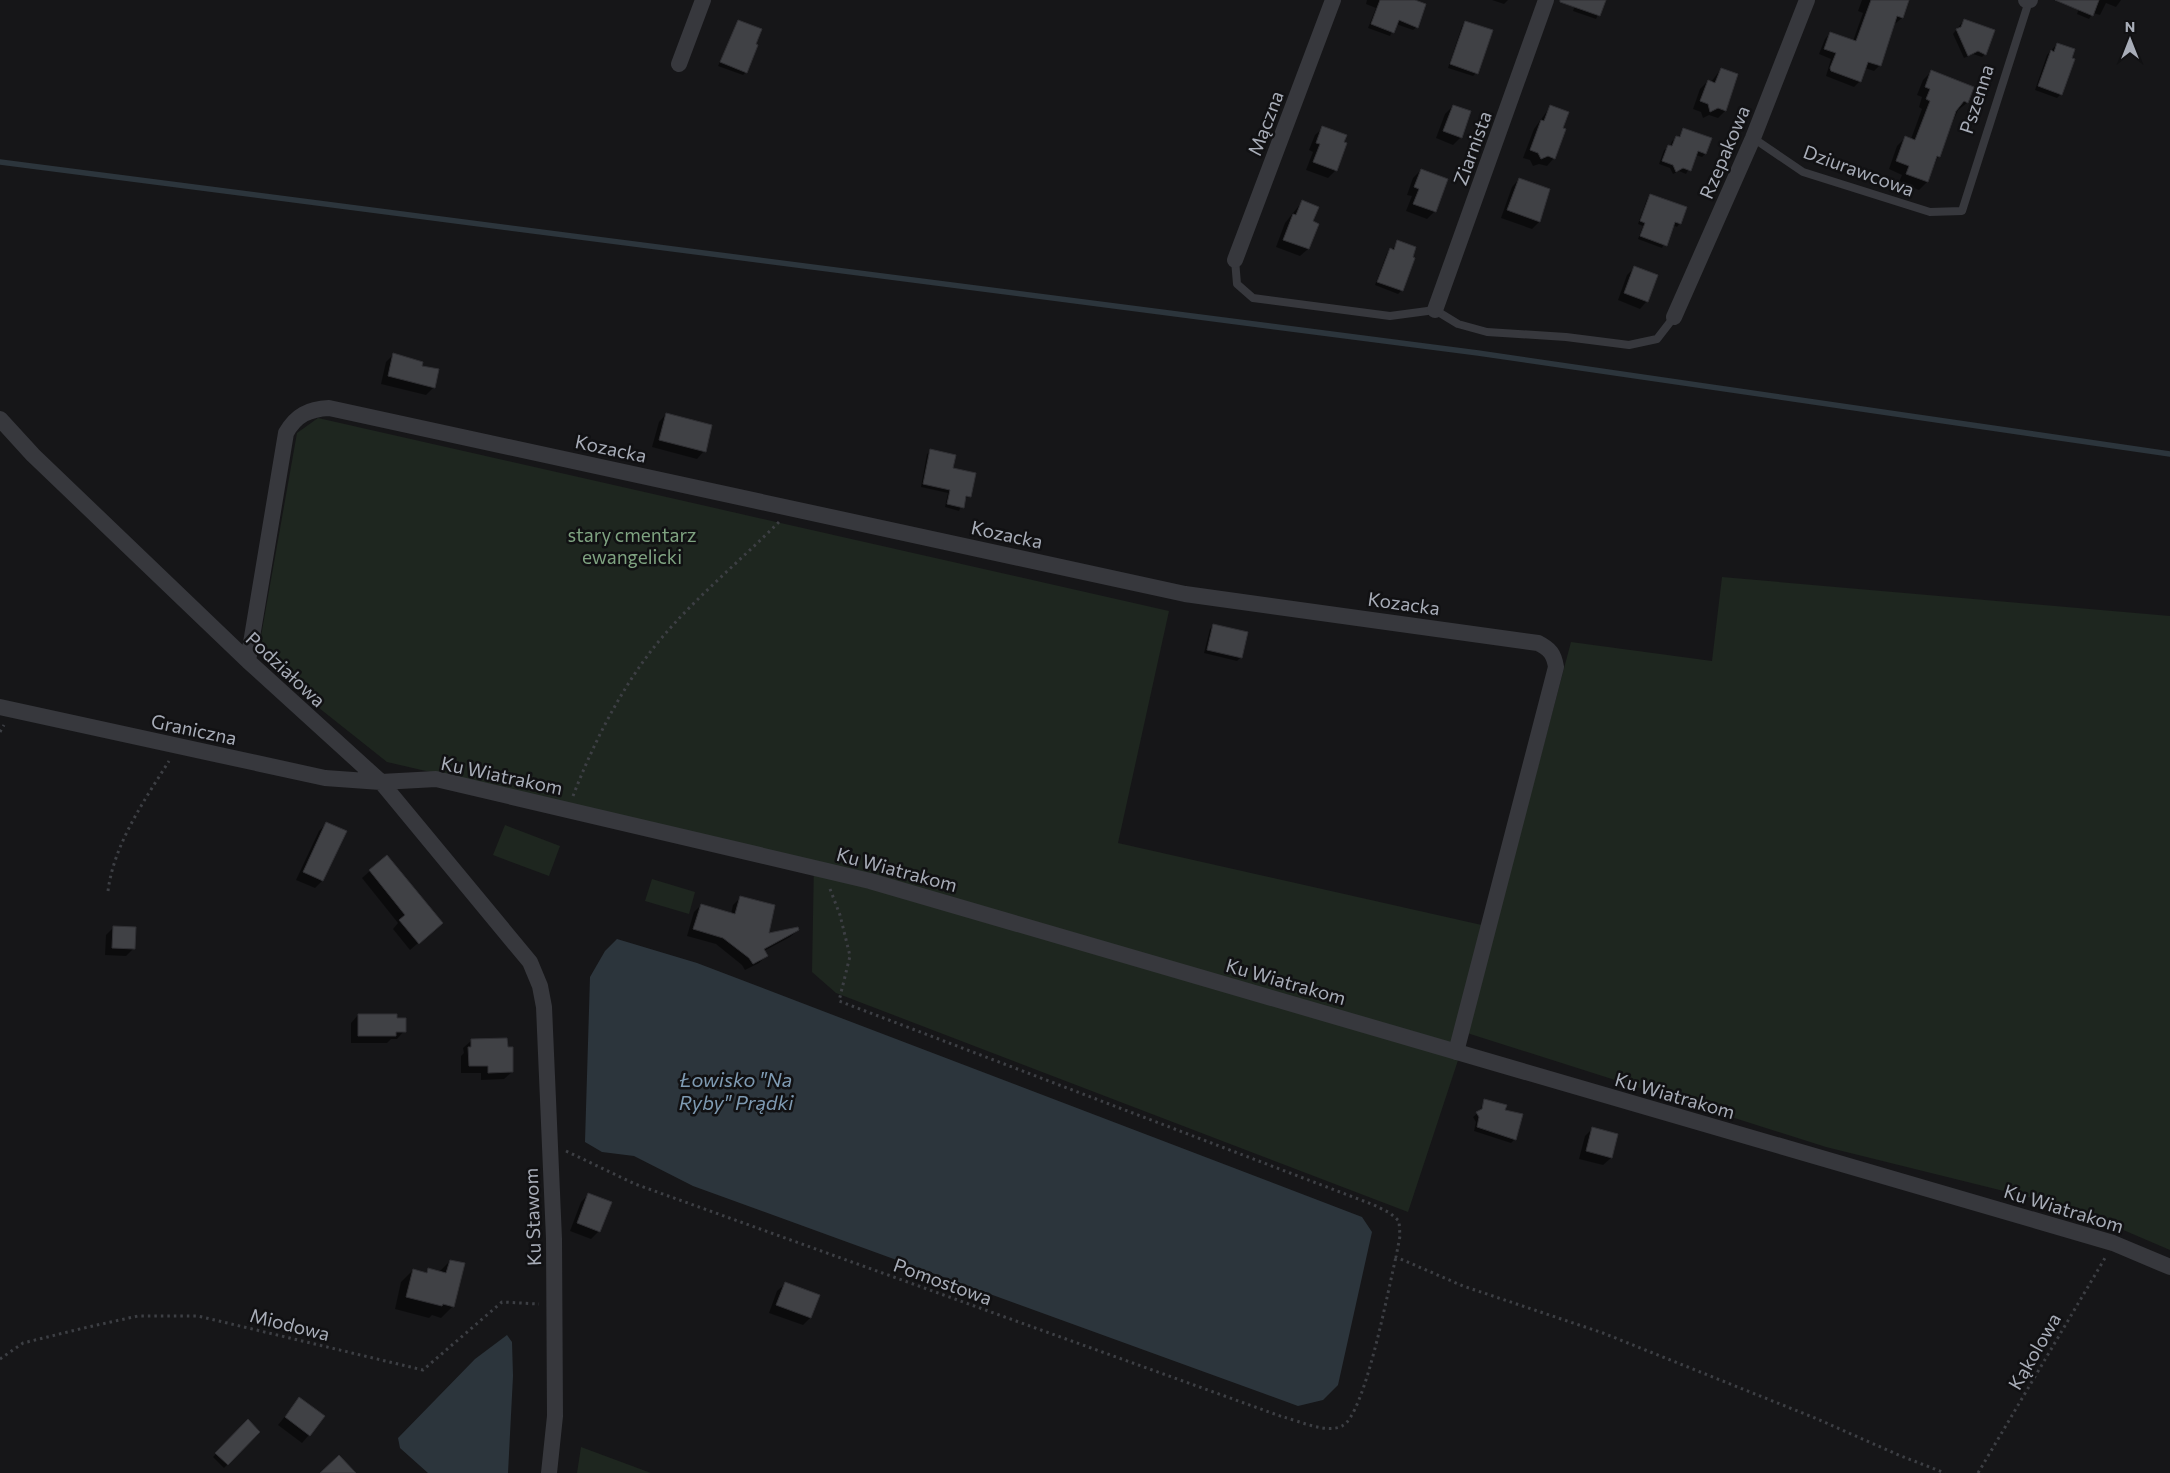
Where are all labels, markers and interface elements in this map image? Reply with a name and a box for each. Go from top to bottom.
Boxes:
north arrow [2105,15,2155,65]
text: N [2125,18,2135,35]
street label: Pszenna [1954,61,1998,137]
street label: Mączna [1242,87,1288,159]
street label: Rzepakowa [1694,102,1754,202]
street label: Ziarnista [1448,108,1496,188]
street label: Dziurawcowa [1800,139,1918,201]
street label: Kozacka [573,429,649,467]
street label: Kozacka [969,515,1045,553]
park label: stary cmentarz ewangelicki [567,523,697,568]
street label: Kozacka [1367,587,1441,619]
street label: Podziałowa [242,627,330,711]
street label: Graniczna [149,709,239,749]
street label: Ku Wiatrakom [439,751,565,799]
street label: Ku Wiatrakom [834,842,960,896]
street label: Ku Wiatrakom [1223,953,1349,1009]
water label: Łowisko "Na Ryby" Prądki [679,1067,794,1114]
street label: Ku Wiatrakom [1612,1067,1738,1123]
street label: Ku Stawom [519,1168,545,1266]
street label: Ku Wiatrakom [2001,1179,2127,1237]
street label: Pomostowa [891,1253,995,1309]
street label: Miodowa [248,1303,332,1345]
street label: Kąkolowa [2003,1309,2065,1393]

